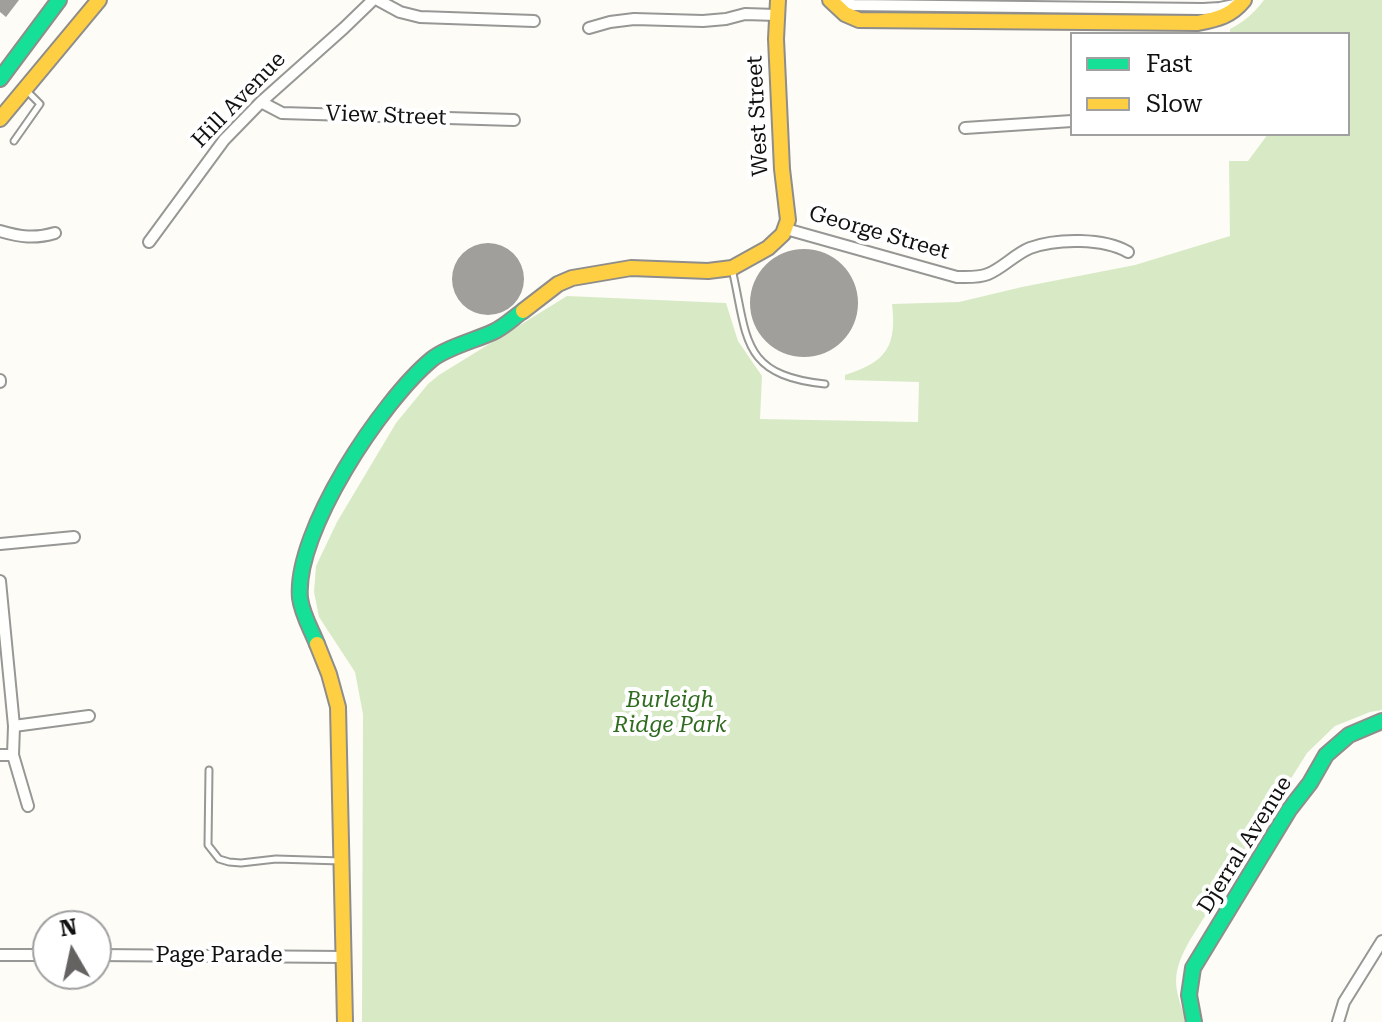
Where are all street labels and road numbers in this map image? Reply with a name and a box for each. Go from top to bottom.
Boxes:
street label: Hill Avenue [187,46,291,154]
street label: West Street [742,55,774,177]
street label: View Street [325,101,447,131]
street label: George Street [806,200,952,266]
street label: Djerral Avenue [1192,772,1298,918]
street label: Page Parade [155,943,283,969]

